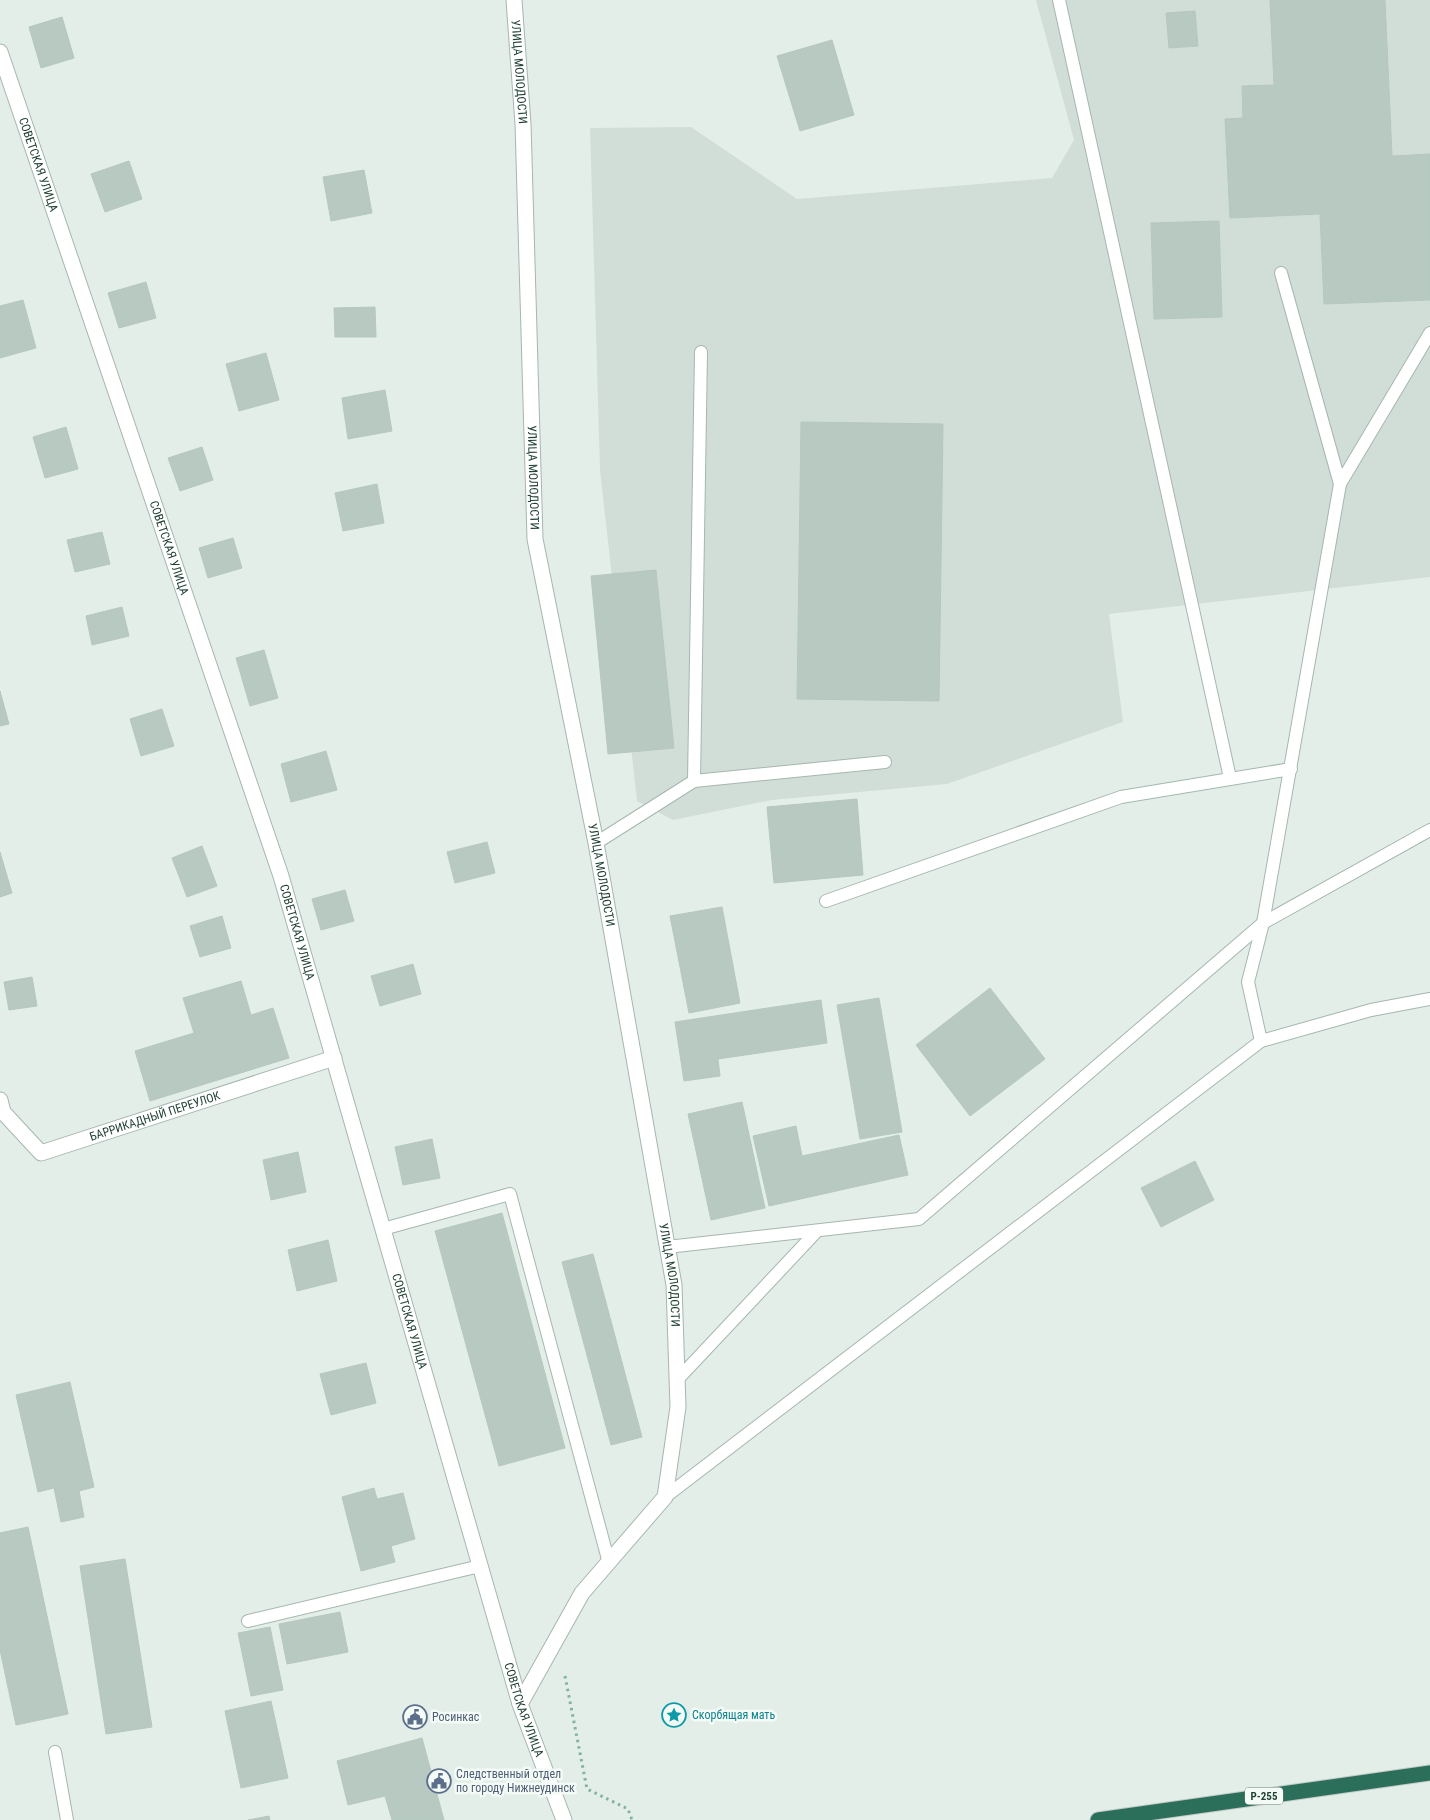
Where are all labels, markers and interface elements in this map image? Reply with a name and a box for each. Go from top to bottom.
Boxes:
street label: УЛИЦА МОЛОДОСТИ [508,19,530,124]
street label: СОВЕТСКАЯ УЛИЦА [16,116,61,214]
street label: УЛИЦА МОЛОДОСТИ [525,425,542,530]
street label: СОВЕТСКАЯ УЛИЦА [147,499,192,597]
street label: УЛИЦА МОЛОДОСТИ [585,822,618,928]
street label: СОВЕТСКАЯ УЛИЦА [277,883,318,981]
street label: БАРРИКАДНЫЙ ПЕРЕУЛОК [88,1088,222,1144]
street label: УЛИЦА МОЛОДОСТИ [656,1222,682,1327]
street label: СОВЕТСКАЯ УЛИЦА [389,1272,430,1371]
street label: СОВЕТСКАЯ УЛИЦА [501,1661,546,1759]
place icon: Скорбящая мать [661,1702,687,1728]
public building icon: Росинкас [402,1704,428,1730]
place label: Скорбящая мать [692,1708,775,1722]
place label: Росинкас [432,1710,480,1724]
place label: Следственный отдел по городу Нижнеудинск [456,1767,575,1795]
public building icon: Следственный отдел по городу Нижнеудинск [426,1768,452,1794]
road number: Р-255 [1245,1788,1283,1804]

